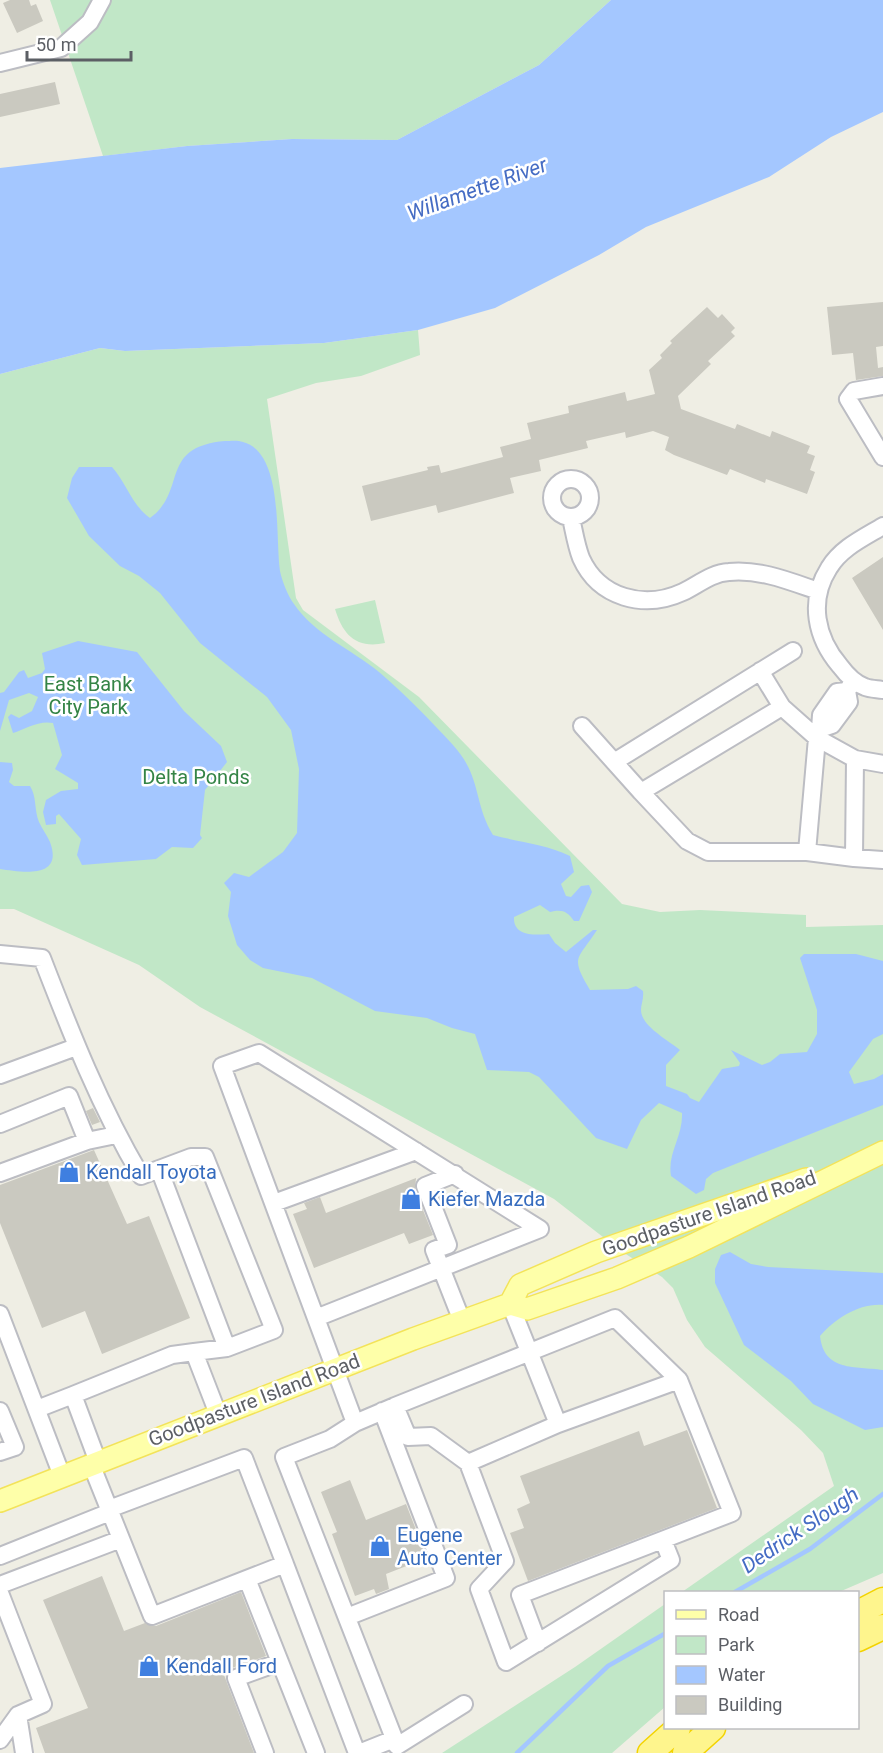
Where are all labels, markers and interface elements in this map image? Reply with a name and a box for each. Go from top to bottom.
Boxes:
scale bar [27,24,130,62]
text: 50 m [36,34,76,55]
water label: Willamette River [404,152,551,225]
park label: East Bank City Park [44,672,133,719]
park label: Delta Ponds [142,765,250,789]
shop icon: Kendall Toyota [57,1160,81,1184]
place label: Kendall Toyota [86,1160,217,1184]
street label: Goodpasture Island Road [599,1165,819,1261]
shop icon: Kiefer Mazda [399,1187,423,1211]
place label: Kiefer Mazda [428,1187,545,1211]
street label: Goodpasture Island Road [145,1349,363,1451]
water label: Dedrick Slough [737,1482,863,1578]
place label: Eugene Auto Center [397,1523,502,1570]
shop icon: Eugene Auto Center [368,1534,392,1558]
legend [664,1591,859,1729]
text: Road [718,1604,759,1625]
text: Park [718,1634,755,1655]
shop icon: Kendall Ford [137,1654,161,1678]
place label: Kendall Ford [166,1654,277,1678]
text: Water [718,1664,765,1685]
text: Building [718,1694,782,1715]

